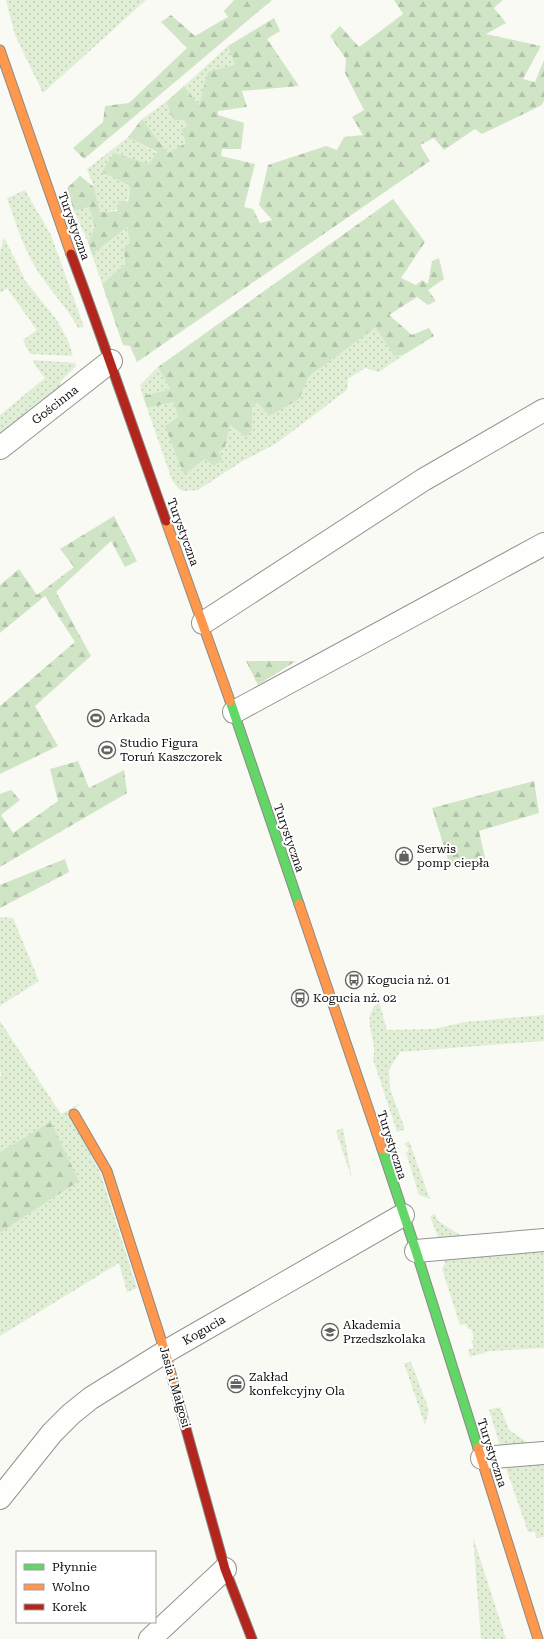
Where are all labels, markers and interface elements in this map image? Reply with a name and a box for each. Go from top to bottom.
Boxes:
street label: Turystyczna [55,190,93,262]
street label: Gościnna [29,382,81,427]
street label: Turystyczna [164,496,202,568]
sports icon: Arkada [86,708,106,728]
place label: Arkada [109,711,151,725]
place label: Studio Figura Toruń Kaszczorek [120,736,223,764]
sports icon: Studio Figura Toruń Kaszczorek [97,740,117,760]
street label: Turystyczna [271,802,307,874]
place label: Serwis pomp ciepła [417,842,490,870]
shop icon: Serwis pomp ciepła [394,846,414,866]
bus stop icon: Kogucia nż. 01 [344,970,364,990]
place label: Kogucia nż. 01 [367,973,451,987]
bus stop icon: Kogucia nż. 02 [290,988,310,1008]
place label: Kogucia nż. 02 [313,991,397,1005]
street label: Turystyczna [374,1109,410,1182]
street label: Kogucia [180,1312,228,1348]
place label: Akademia Przedszkolaka [343,1318,426,1346]
school or university icon: Akademia Przedszkolaka [320,1322,340,1342]
street label: Jasia i Małgosi [157,1345,193,1429]
place label: Zakład konfekcyjny Ola [249,1370,345,1398]
office icon: Zakład konfekcyjny Ola [226,1374,246,1394]
street label: Turystyczna [474,1417,510,1490]
legend [16,1551,156,1623]
text: Płynnie [52,1560,97,1574]
text: Wolno [52,1580,90,1594]
text: Korek [52,1600,87,1614]

